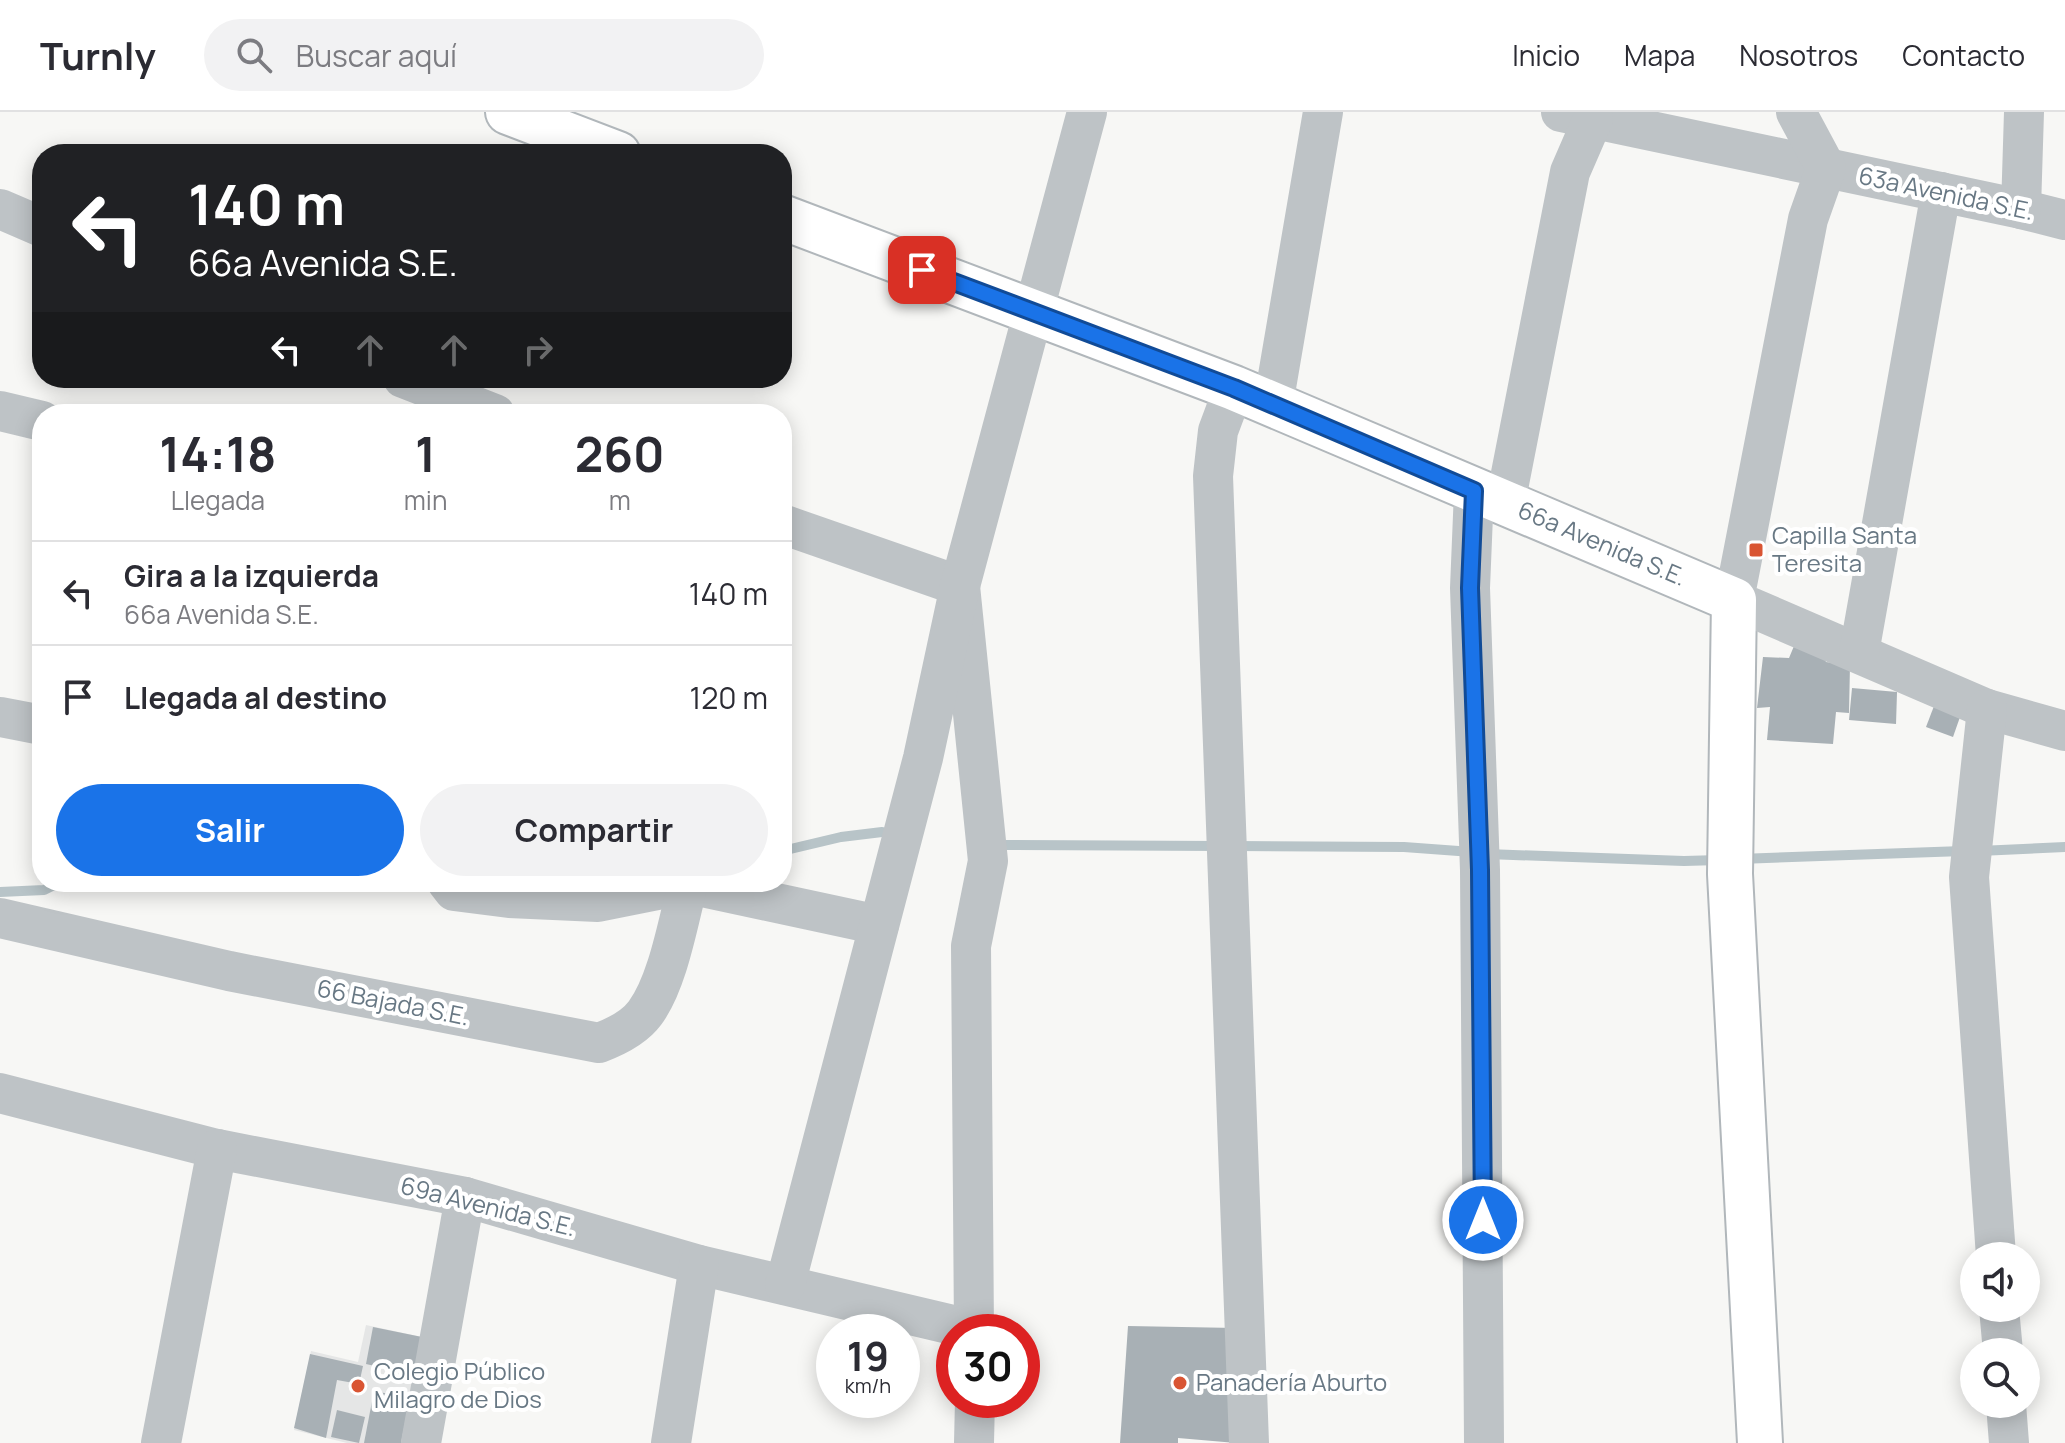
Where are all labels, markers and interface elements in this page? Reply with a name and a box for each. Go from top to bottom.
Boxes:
search box [204,19,764,91]
text: Turnly [40,29,156,81]
icon: search [232,33,276,77]
text: Buscar aquí [296,35,457,76]
text: Inicio [1512,36,1580,74]
text: Mapa [1624,36,1695,74]
text: Nosotros [1739,36,1858,74]
text: Contacto [1902,36,2025,74]
street label: 63a Avenida S.E. [1856,158,2037,227]
text: 140 m [188,165,345,242]
icon: left [56,176,160,280]
pin [888,236,956,304]
text: 66a Avenida S.E. [188,238,458,287]
icon: arrive [900,248,944,292]
icon: left [264,328,308,372]
icon: ahead [348,328,392,372]
icon: ahead [432,328,476,372]
icon: right [516,328,560,372]
text: 14:18 [159,421,276,486]
text: 1 [415,421,436,486]
text: 260 [575,421,665,486]
text: Llegada [171,482,265,518]
text: min [404,482,447,518]
text: m [609,482,631,518]
street label: 66a Avenida S.E. [1513,492,1692,593]
place label: Capilla Santa Teresita [1772,518,1917,579]
marker: Capilla Santa Teresita [1747,541,1765,559]
text: Gira a la izquierda [124,555,379,596]
icon: left [56,571,100,615]
text: 140 m [689,573,768,614]
text: 66a Avenida S.E. [124,596,319,632]
icon: arrive [56,675,100,719]
text: Llegada al destino [124,677,387,718]
text: 120 m [689,677,768,718]
button: Salir [56,784,404,876]
button: Compartir [420,784,768,876]
street label: 66 Bajada S.E. [314,971,472,1032]
street label: 69a Avenida S.E. [397,1168,579,1243]
position arrow [1441,1178,1525,1262]
map controls [1960,1242,2040,1418]
button: sound [1960,1242,2040,1322]
speed limit sign: 30 [936,1314,1040,1418]
text: 19 [847,1328,889,1383]
button: search [1960,1338,2040,1418]
place label: Colegio Público Milagro de Dios [374,1354,545,1415]
place label: Panadería Aburto [1196,1365,1387,1398]
text: km/h [845,1372,891,1399]
marker: Panadería Aburto [1171,1374,1189,1392]
marker: Colegio Público Milagro de Dios [349,1377,367,1395]

